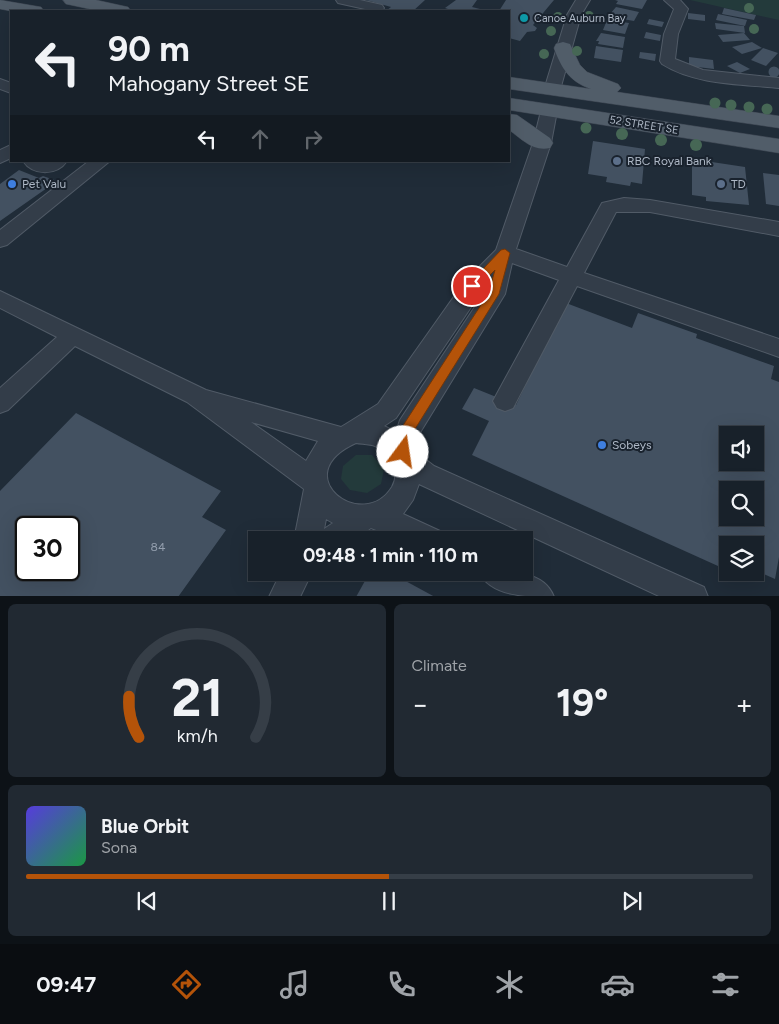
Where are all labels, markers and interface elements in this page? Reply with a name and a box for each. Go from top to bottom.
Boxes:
marker: Canoe Auburn Bay [518,12,530,24]
place label: Canoe Auburn Bay [534,12,626,25]
text: 90 m [108,28,190,70]
icon: left [25,30,90,95]
text: Mahogany Street SE [108,70,310,97]
street label: 52 STREET SE [608,113,680,137]
icon: left [193,125,221,153]
icon: ahead [246,125,274,153]
icon: right [299,125,327,153]
place label: RBC Royal Bank [627,154,712,168]
marker: RBC Royal Bank [611,155,623,167]
place label: Pet Valu [22,177,66,191]
place label: TD [731,177,746,191]
marker: Pet Valu [6,178,18,190]
marker: TD [715,178,727,190]
pin [451,265,493,307]
icon: arrive [458,272,486,300]
position arrow [376,425,428,477]
map controls [719,426,764,581]
button: sound [719,426,764,471]
place label: Sobeys [612,438,652,452]
marker: Sobeys [596,439,608,451]
button: search [719,481,764,526]
speed limit sign: 30 [15,516,80,581]
button: layers [719,536,764,581]
house number: 84 [151,540,166,554]
text: 09:48 · 1 min · 110 m [303,544,478,567]
text: Climate [412,656,467,675]
text: 21 [171,667,223,729]
text: 19° [556,680,608,726]
text: − [412,687,429,721]
text: + [736,687,753,721]
text: km/h [176,725,217,746]
text: Blue Orbit [101,815,189,838]
text: Sona [101,838,137,857]
icon: previous [133,887,161,915]
icon: pause [375,887,403,915]
icon: next [618,887,646,915]
icon: directions [169,967,204,1002]
icon: music [277,967,312,1002]
icon: phone [384,967,419,1002]
icon: climate [492,967,527,1002]
icon: car [600,967,635,1002]
icon: filters [708,967,743,1002]
text: 09:47 [36,971,96,998]

